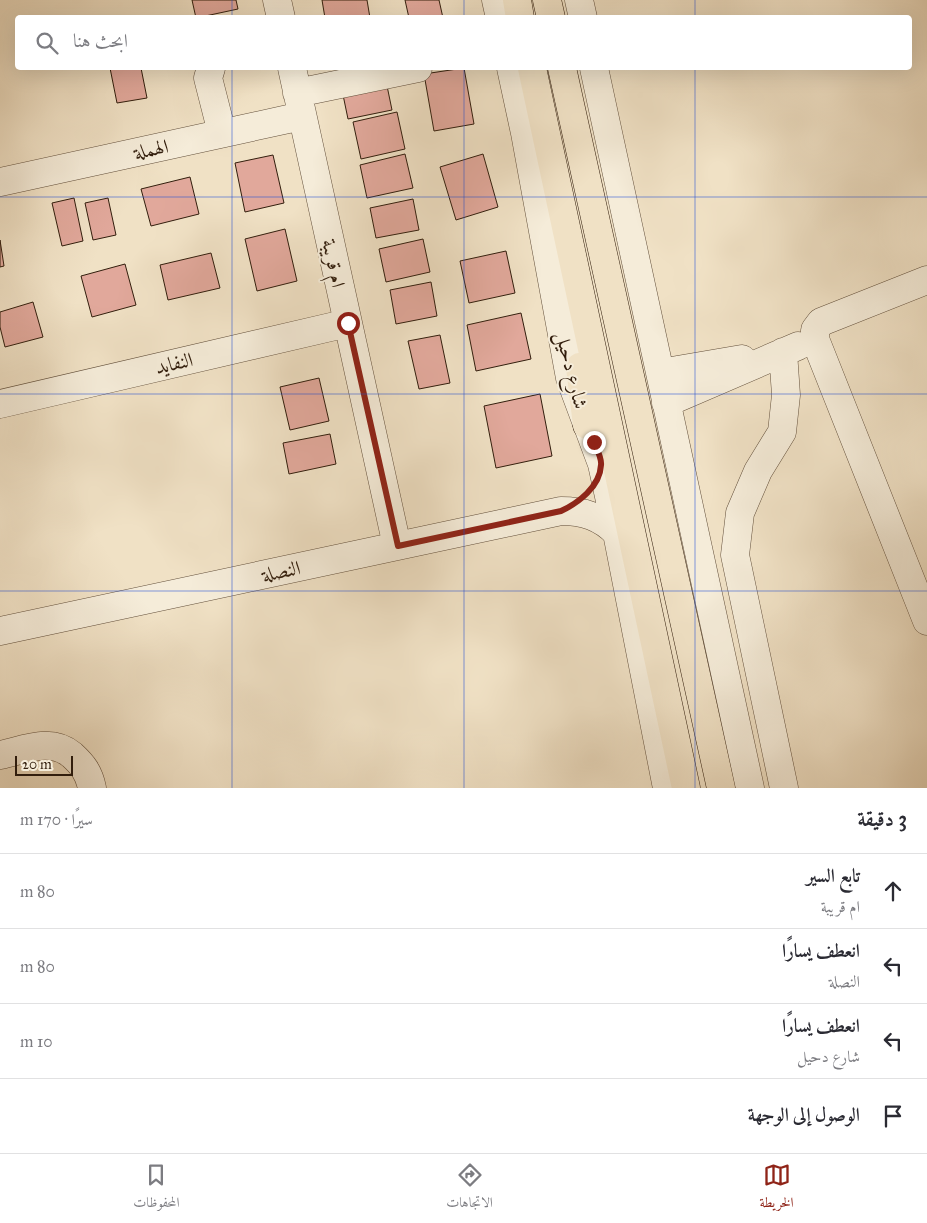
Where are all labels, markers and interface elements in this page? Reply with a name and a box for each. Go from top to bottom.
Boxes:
search box [15,15,912,70]
icon: search [33,29,61,57]
text: ابحث هنا [73,29,128,52]
street label: الهملة [131,134,170,165]
street label: ام قريبة [311,237,351,291]
route start [337,312,360,335]
street label: شارع دحيل [545,329,593,413]
street label: النفايد [153,347,195,379]
route end [583,431,606,454]
street label: النصلة [258,555,303,587]
scale bar [15,753,72,776]
text: 20 m [22,756,52,773]
text: 3 دقيقة [857,806,907,832]
text: سيرًا · 170 m [20,810,93,829]
text: تابع السير [806,864,860,887]
icon: ahead [879,877,907,905]
text: 80 m [20,882,55,901]
text: ام قريبة [821,897,860,916]
text: انعطف يسارًا [782,939,860,962]
icon: left [879,952,907,980]
text: 80 m [20,957,55,976]
text: النصلة [829,972,860,991]
text: انعطف يسارًا [782,1014,860,1037]
icon: left [879,1027,907,1055]
text: 10 m [20,1032,52,1051]
text: شارع دحيل [797,1047,860,1066]
icon: arrive [879,1102,907,1130]
text: الوصول إلى الوجهة [748,1103,860,1126]
tab: المحفوظات [133,1161,180,1216]
tab: الاتجاهات [446,1161,493,1216]
tab: الخريطة [760,1161,794,1216]

